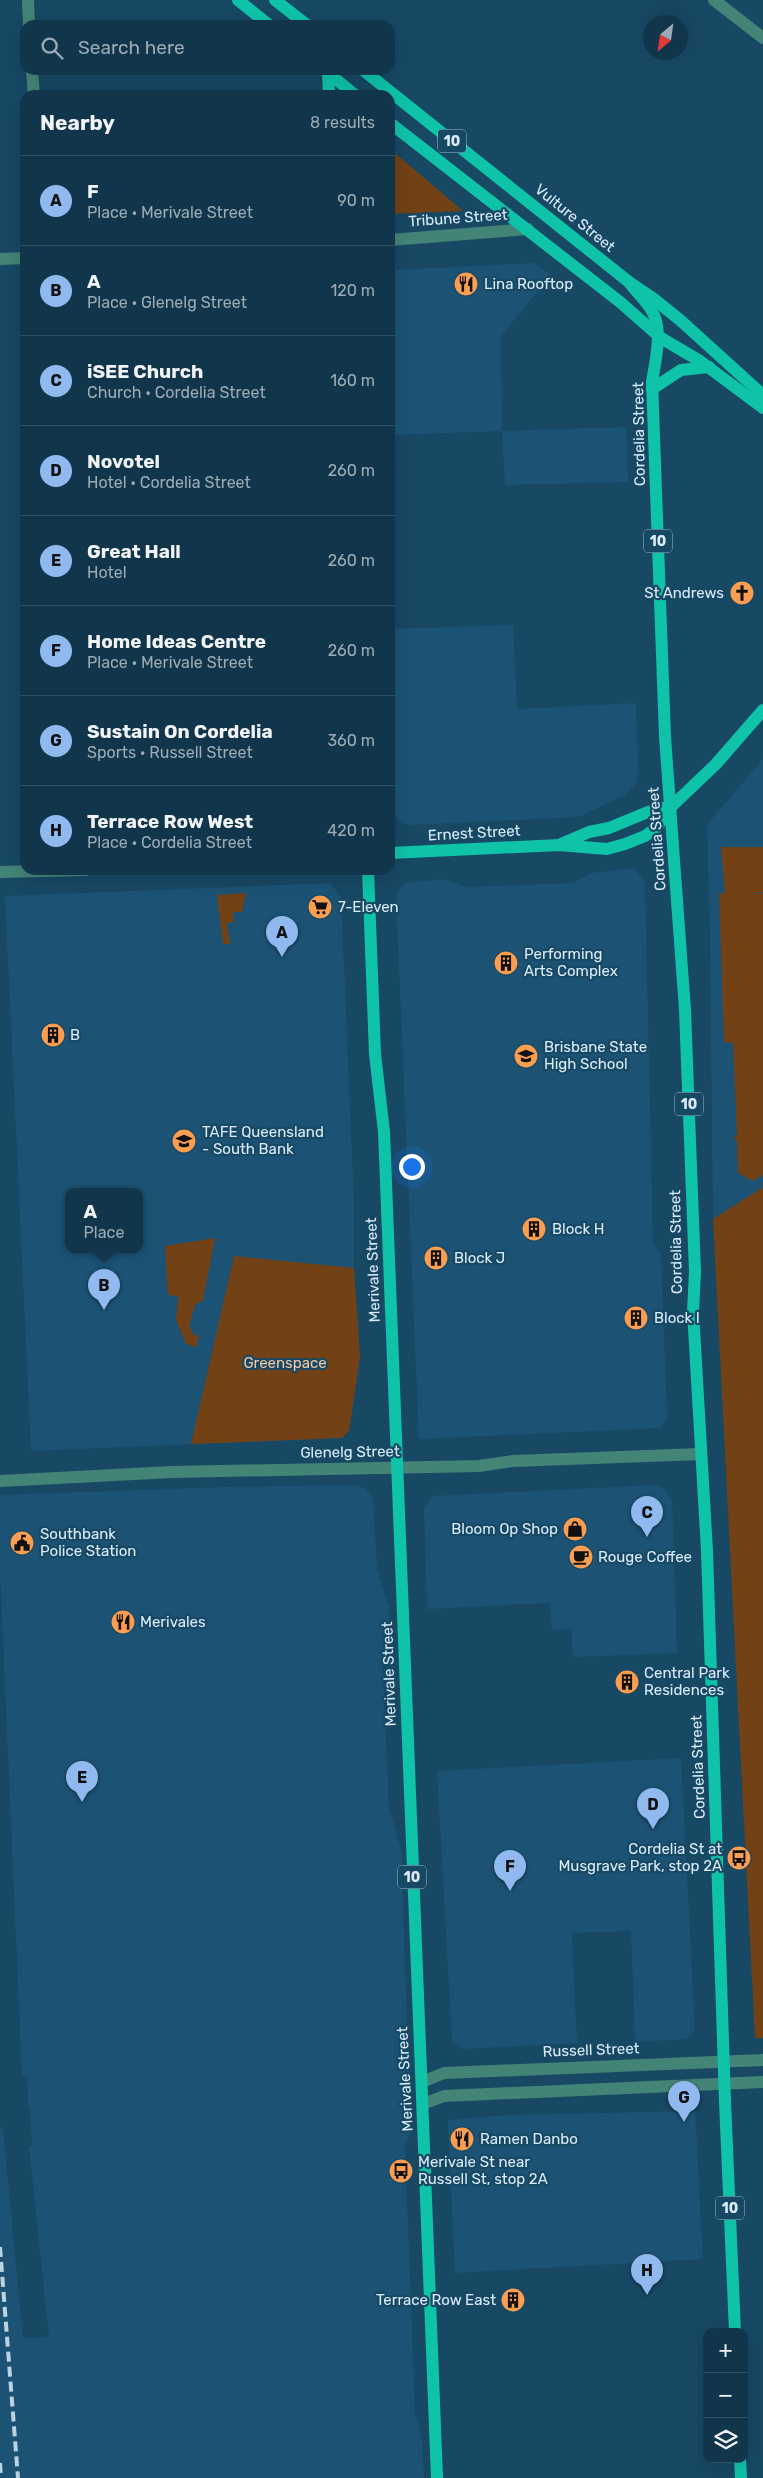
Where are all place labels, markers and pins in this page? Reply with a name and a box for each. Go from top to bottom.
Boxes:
restaurant icon: Lina Rooftop [453,271,479,297]
place label: Lina Rooftop [484,275,573,293]
church icon: St Andrews [729,580,755,606]
place label: St Andrews [644,584,724,602]
supermarket icon: 7-Eleven [307,894,333,920]
place label: 7-Eleven [338,898,399,916]
pin: A [266,916,298,957]
place label: Performing Arts Complex [524,945,618,980]
building icon: Performing Arts Complex [493,950,519,976]
building icon: B [40,1022,66,1048]
place label: B [70,1026,80,1044]
place label: Brisbane State High School [544,1038,647,1073]
school or university icon: Brisbane State High School [513,1043,539,1069]
place label: TAFE Queensland - South Bank [202,1123,324,1158]
school or university icon: TAFE Queensland - South Bank [171,1128,197,1154]
building icon: Block H [521,1216,547,1242]
place label: Block H [552,1220,605,1238]
building icon: Block J [423,1245,449,1271]
place label: Block J [454,1249,505,1267]
pin: B [88,1269,120,1310]
building icon: Block I [623,1305,649,1331]
place label: Block I [654,1309,700,1327]
pin: C [631,1496,663,1537]
shop icon: Bloom Op Shop [562,1516,588,1542]
place label: Bloom Op Shop [451,1520,558,1538]
place label: Southbank Police Station [40,1525,136,1560]
public building icon: Southbank Police Station [9,1530,35,1556]
cafe icon: Rouge Coffee [568,1544,594,1570]
place label: Rouge Coffee [598,1548,692,1566]
restaurant icon: Merivales [110,1609,136,1635]
place label: Merivales [140,1613,206,1631]
place label: Central Park Residences [644,1664,730,1699]
building icon: Central Park Residences [614,1669,640,1695]
pin: E [66,1761,98,1802]
pin: D [637,1788,669,1829]
place label: Cordelia St at Musgrave Park, stop 2A [558,1840,722,1875]
bus stop icon: Cordelia St at Musgrave Park, stop 2A [726,1845,752,1871]
pin: F [494,1850,526,1891]
pin: G [668,2081,700,2122]
restaurant icon: Ramen Danbo [449,2126,475,2152]
place label: Ramen Danbo [480,2130,578,2148]
place label: Merivale St near Russell St, stop 2A [418,2153,548,2188]
bus stop icon: Merivale St near Russell St, stop 2A [388,2158,414,2184]
pin: H [631,2254,663,2295]
building icon: Terrace Row East [500,2287,526,2313]
place label: Terrace Row East [376,2291,496,2309]

